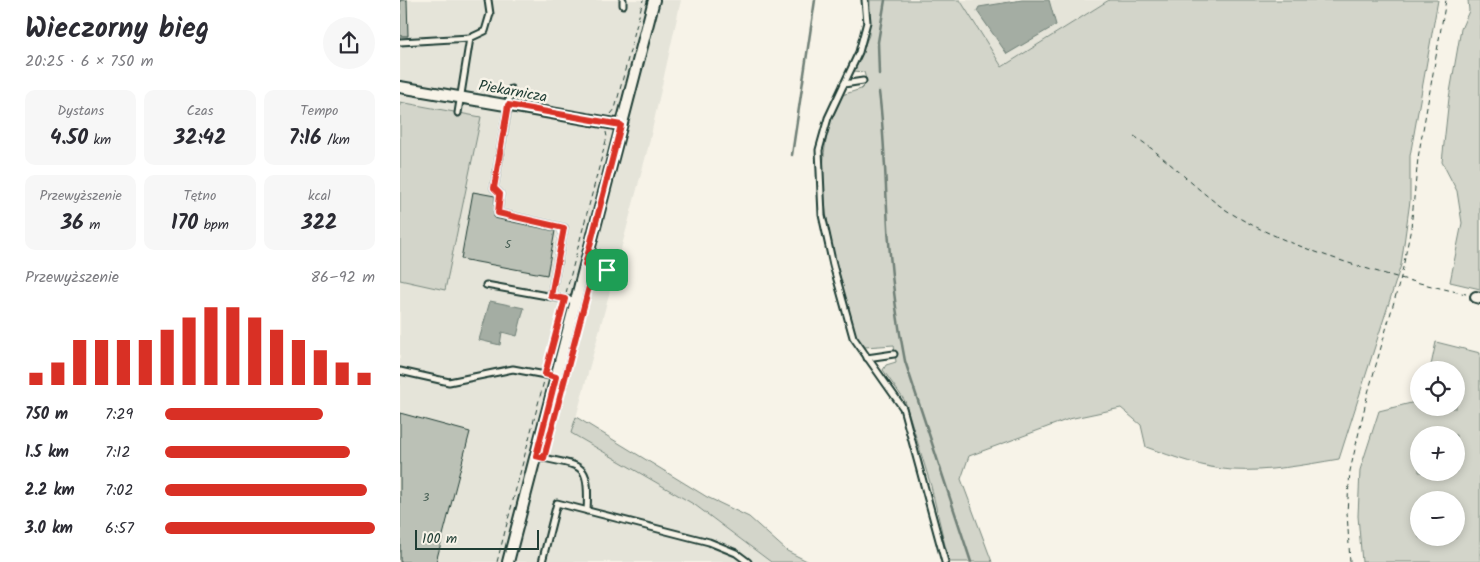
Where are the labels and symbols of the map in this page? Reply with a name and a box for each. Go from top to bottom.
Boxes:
street label: Piekarnicza [477,74,549,110]
house number: 5 [505,235,513,254]
pin [586,249,628,291]
house number: 3 [423,488,430,507]
scale bar [415,527,539,550]

